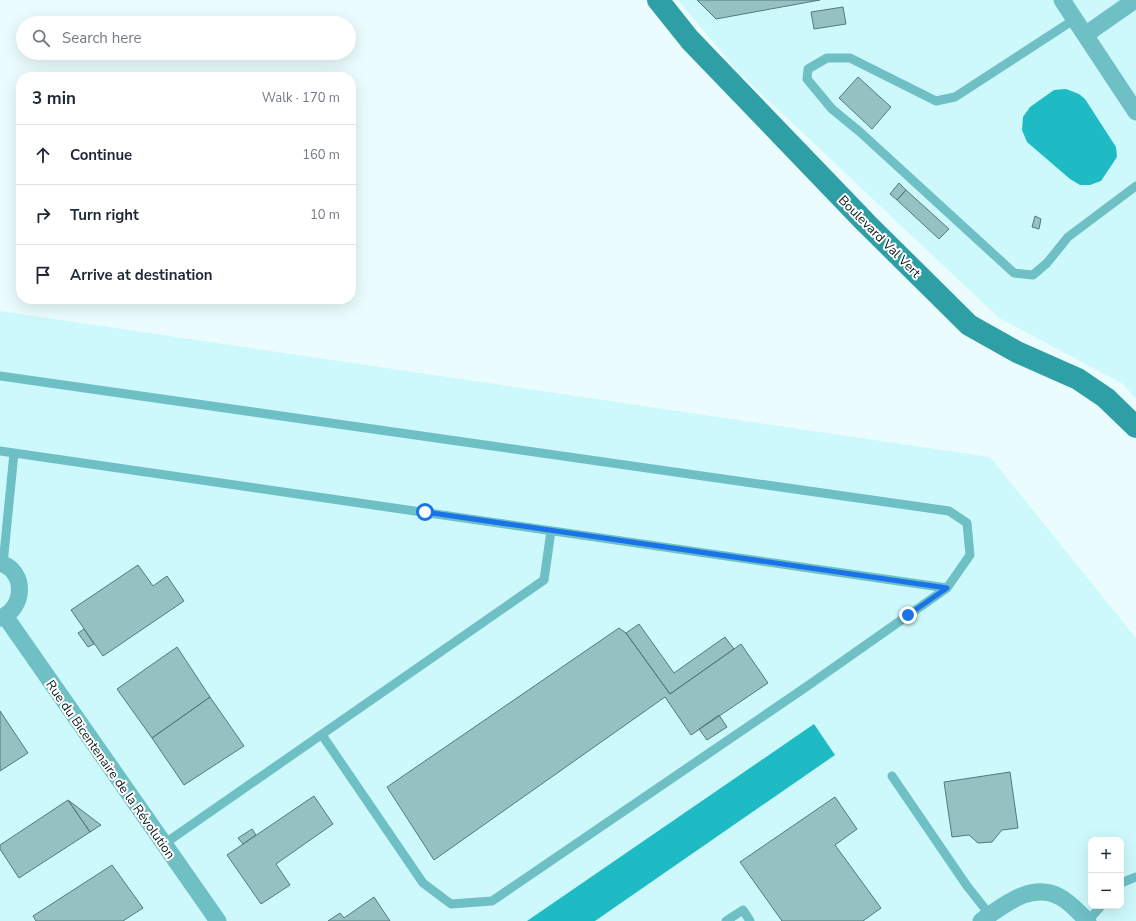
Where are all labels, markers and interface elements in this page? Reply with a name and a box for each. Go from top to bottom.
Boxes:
search box [16,16,356,60]
icon: search [30,27,52,49]
text: Search here [62,28,142,48]
text: 3 min [32,87,76,110]
text: Walk · 170 m [262,89,340,107]
icon: ahead [32,144,54,166]
text: Continue [70,145,132,165]
text: 160 m [302,146,340,164]
street label: Boulevard Val Vert [834,192,925,282]
icon: right [32,204,54,226]
text: Turn right [70,205,139,225]
text: 10 m [310,206,340,224]
icon: arrive [32,264,54,286]
text: Arrive at destination [70,265,213,285]
route start [416,503,434,521]
route end [899,606,917,624]
street label: Rue du Bicentenaire de la Révolution [41,677,179,863]
map controls [1088,837,1124,909]
button: + [1088,837,1124,873]
button: − [1088,873,1124,909]

